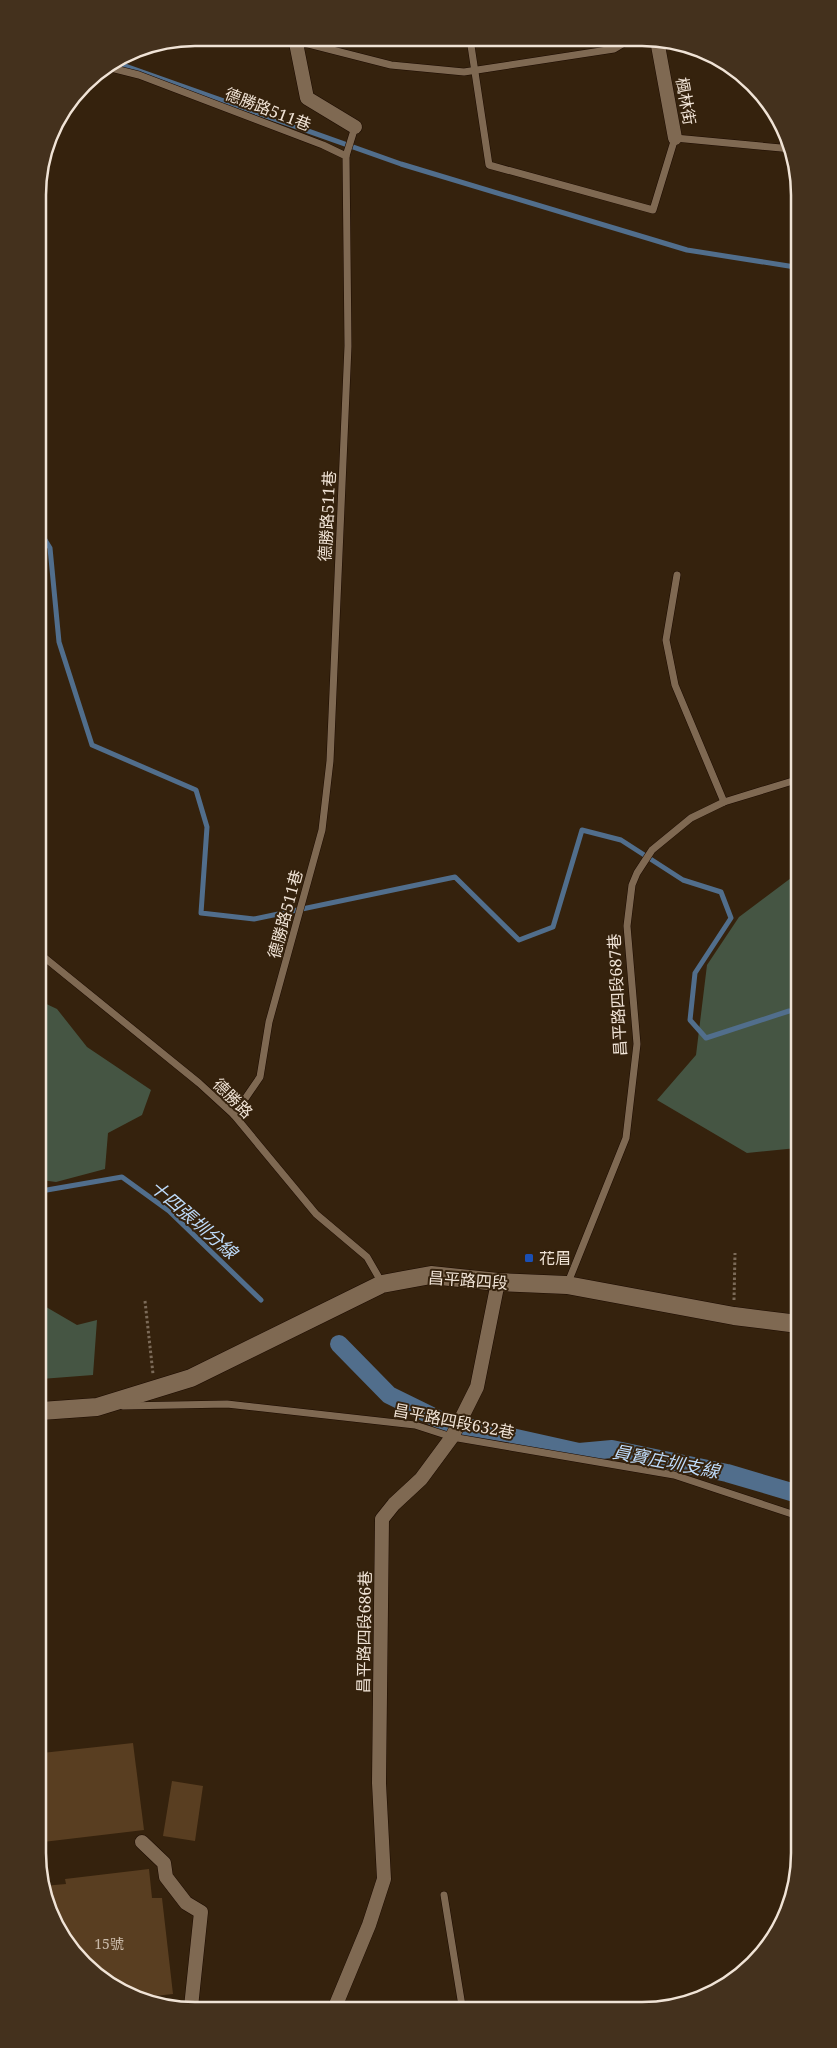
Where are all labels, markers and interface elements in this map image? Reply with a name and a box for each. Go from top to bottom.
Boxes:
street label: 楓林街 [671,75,701,127]
street label: 德勝路511巷 [222,82,314,136]
street label: 德勝路511巷 [314,470,340,562]
street label: 德勝路511巷 [263,867,307,961]
street label: 昌平路四段687巷 [603,933,631,1057]
street label: 德勝路 [208,1073,258,1123]
water label: 十四張圳分線 [145,1175,244,1265]
place label: 花眉 [539,1247,571,1269]
marker: 花眉 [523,1252,535,1264]
street label: 昌平路四段 [427,1266,509,1294]
street label: 昌平路四段632巷 [392,1398,516,1444]
water label: 員寶庄圳支線 [611,1439,723,1483]
street label: 昌平路四段686巷 [352,1570,376,1694]
house number: 15號 [94,1934,124,1953]

